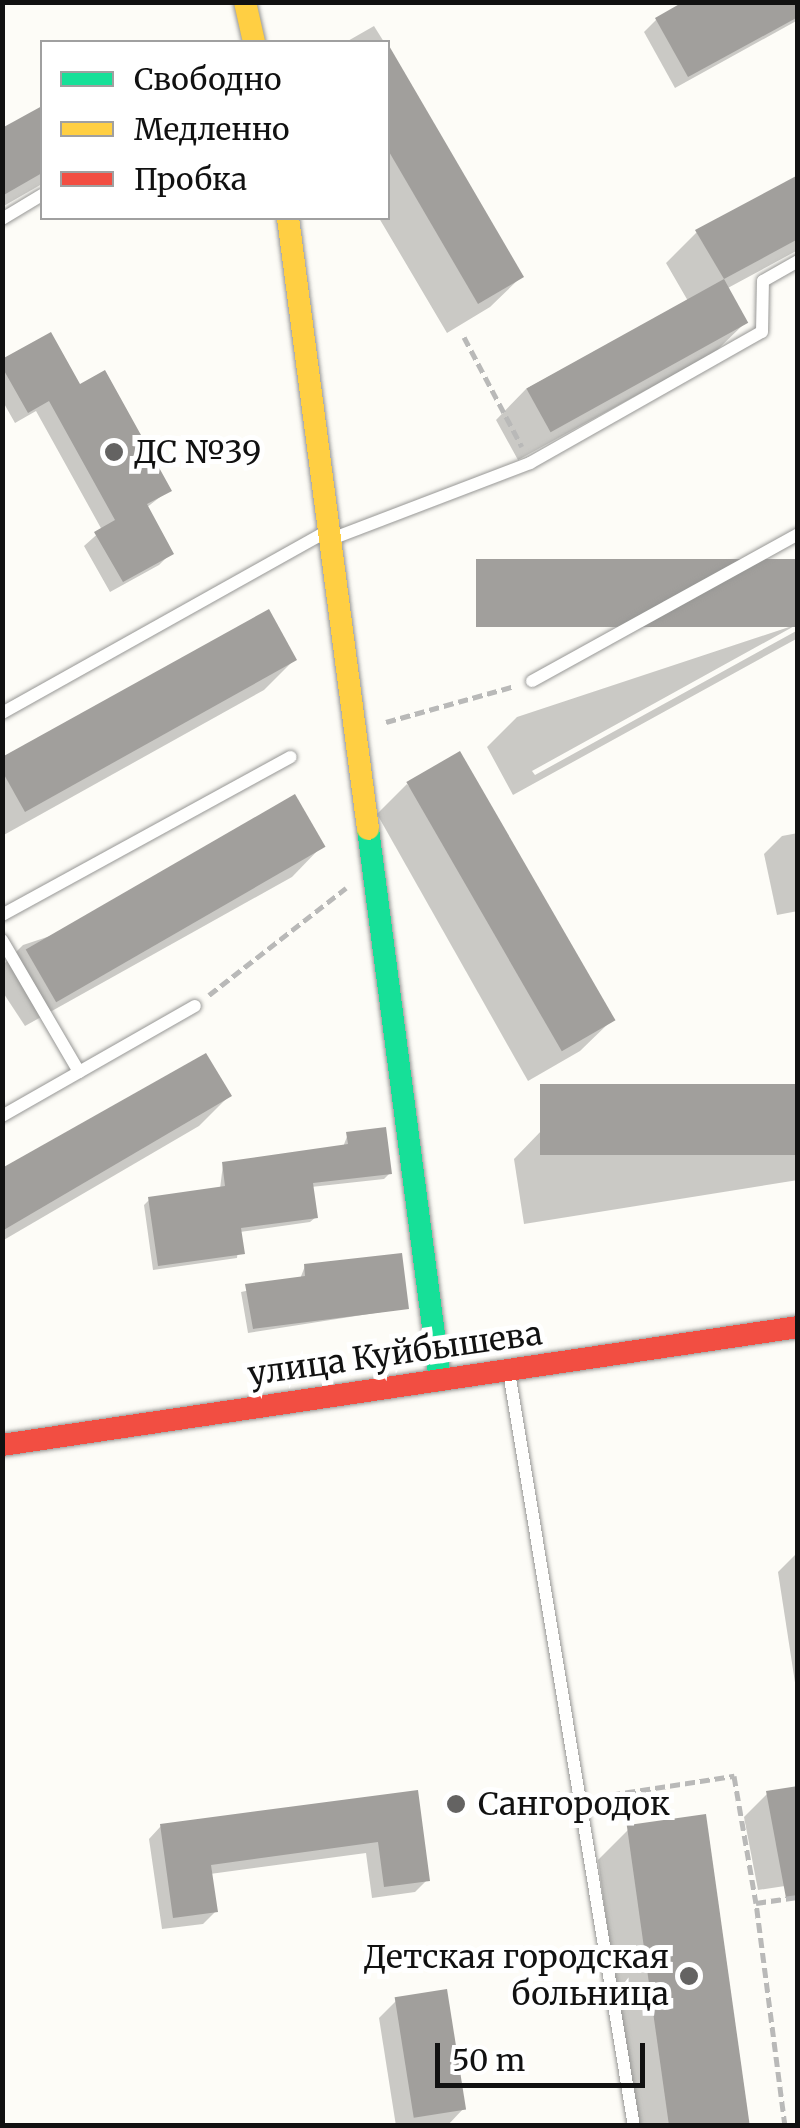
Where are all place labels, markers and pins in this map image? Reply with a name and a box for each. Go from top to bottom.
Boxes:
place label: ДС №39 [134,433,261,471]
marker: ДС №39 [103,441,125,463]
place label: Сангородок [478,1785,670,1823]
marker: Сангородок [443,1791,469,1817]
place label: Детская городская больница [364,1939,669,2014]
marker: Детская городская больница [678,1965,700,1987]

